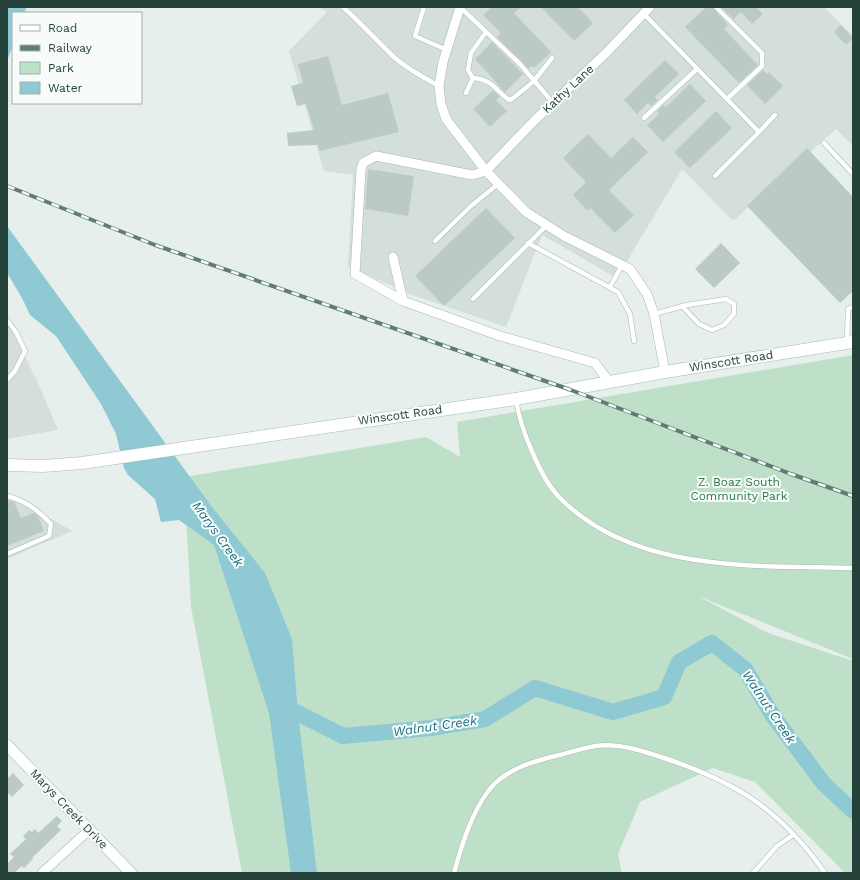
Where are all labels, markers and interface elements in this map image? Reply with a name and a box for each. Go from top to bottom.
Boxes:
legend [12,12,142,104]
text: Road [48,21,77,35]
text: Railway [48,41,93,55]
text: Park [48,61,74,75]
street label: Kathy Lane [540,62,597,116]
text: Water [48,81,83,95]
street label: Winscott Road [688,347,774,375]
street label: Winscott Road [357,402,443,428]
park label: Z. Boaz South Community Park [690,475,788,503]
water label: Marys Creek [189,498,247,570]
water label: Walnut Creek [739,668,799,747]
water label: Walnut Creek [392,713,479,739]
street label: Marys Creek Drive [27,766,111,852]

